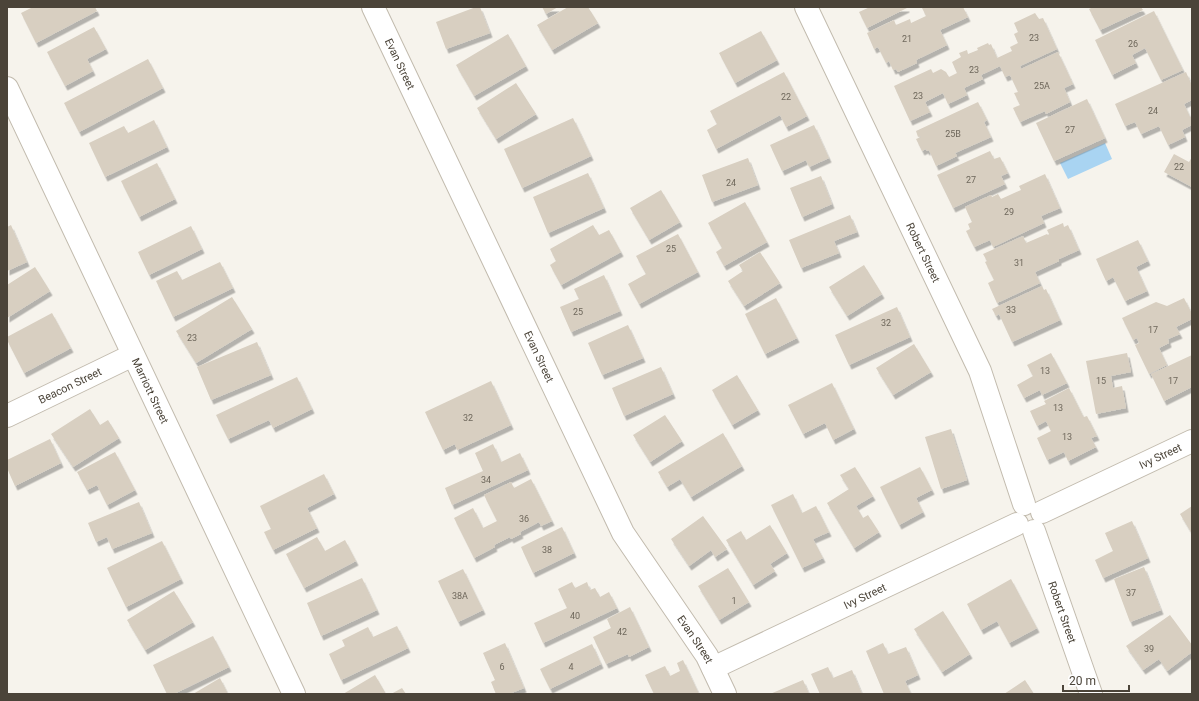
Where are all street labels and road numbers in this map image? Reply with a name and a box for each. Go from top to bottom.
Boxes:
street label: Evan Street [382,36,417,92]
street label: Robert Street [903,221,943,285]
street label: Evan Street [521,329,557,385]
street label: Marriott Street [129,356,171,426]
street label: Beacon Street [37,365,104,407]
street label: Ivy Street [1137,441,1184,472]
street label: Robert Street [1045,580,1079,645]
street label: Ivy Street [842,581,889,612]
street label: Evan Street [674,613,716,666]

